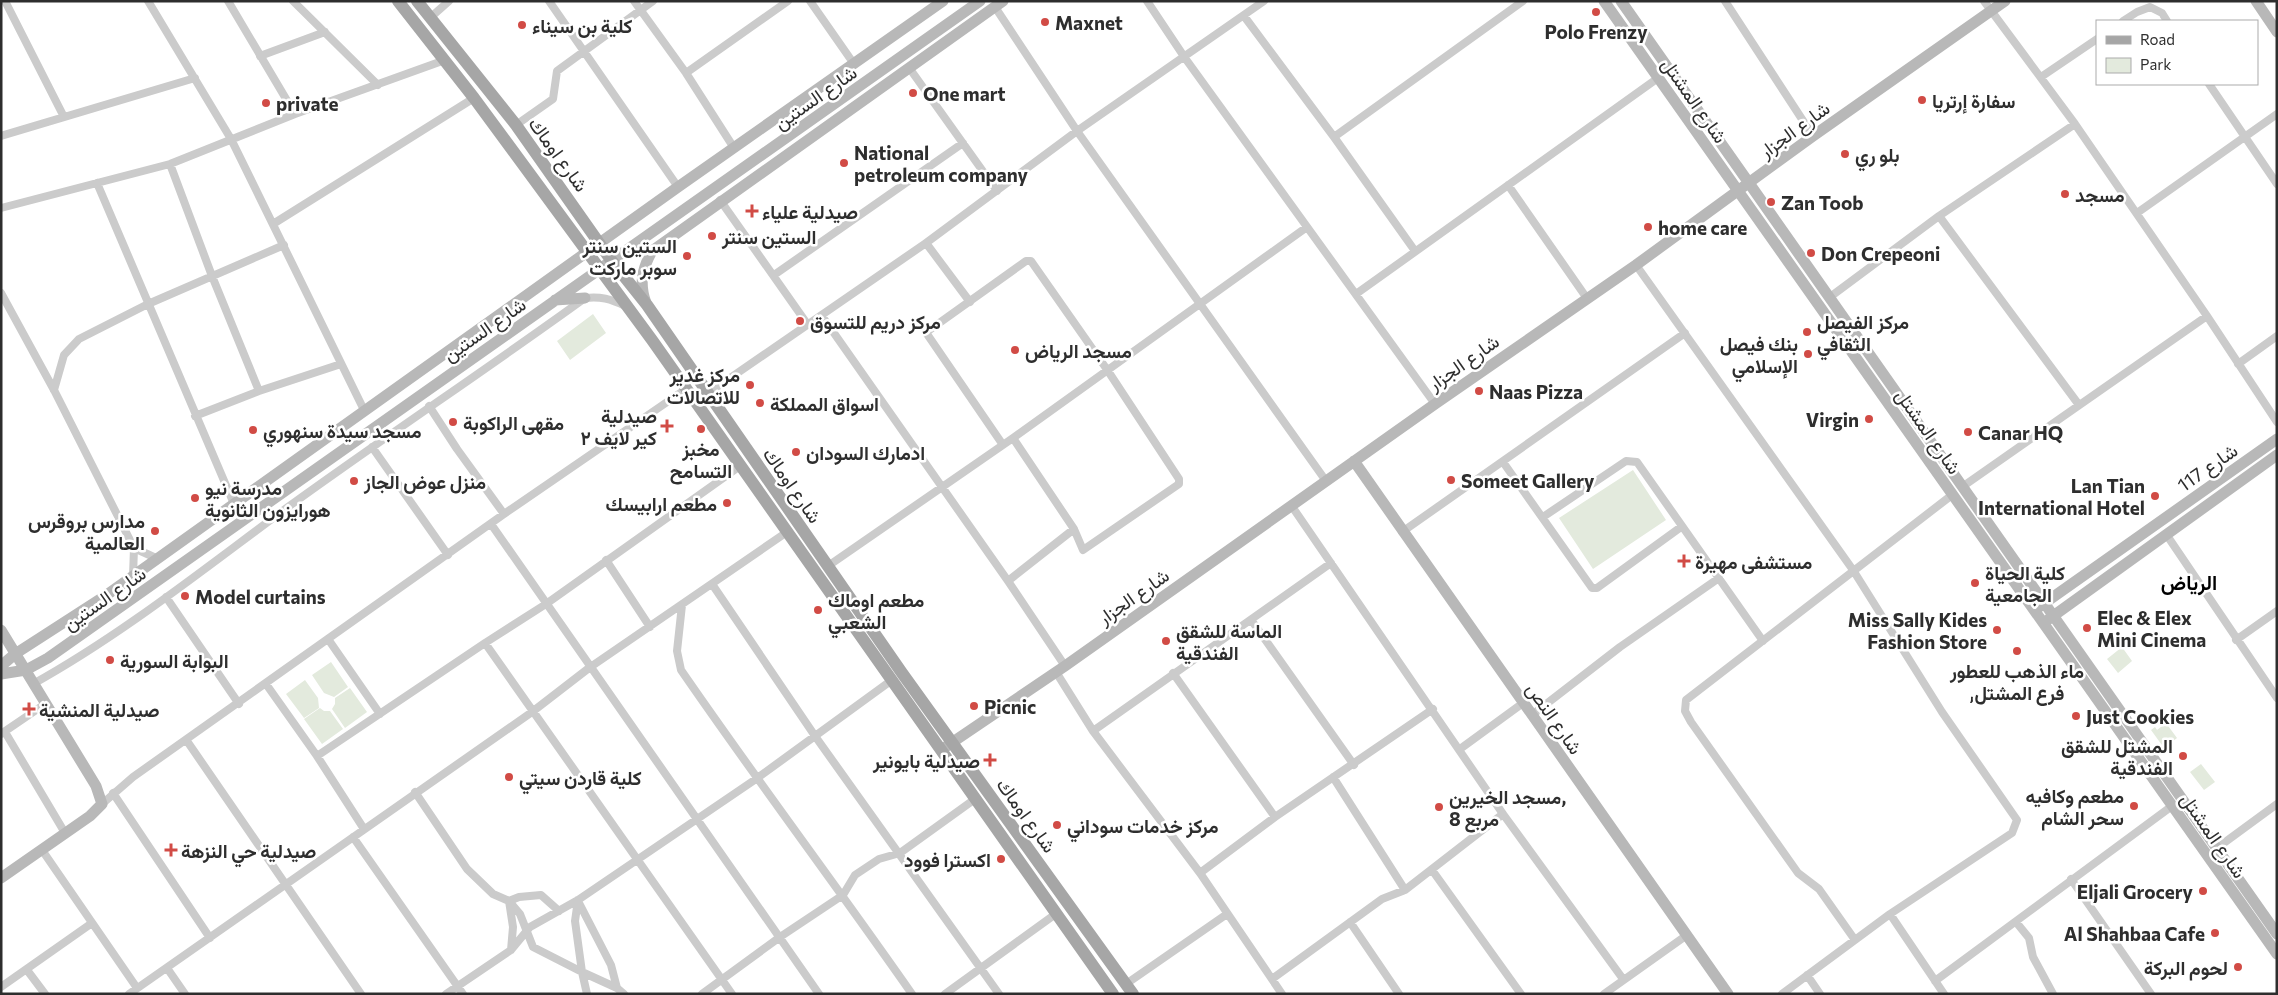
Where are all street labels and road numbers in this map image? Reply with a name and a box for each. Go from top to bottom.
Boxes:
street label: شارع المشتل [1656,53,1733,148]
street label: شارع الستين [769,60,862,136]
street label: شارع الجزار [1753,96,1835,165]
street label: شارع اوماك [523,112,594,197]
street label: شارع الستين [438,292,531,368]
street label: شارع الجزار [1422,329,1504,397]
street label: شارع المشتل [1890,384,1967,479]
street label: شارع 117 [2172,438,2243,498]
street label: شارع اوماك [757,443,827,528]
street label: شارع الستين [58,561,151,637]
street label: شارع الجزار [1092,563,1174,631]
street label: شارع النص [1520,678,1588,759]
street label: شارع اوماك [991,773,1062,858]
street label: شارع المشتل [2175,788,2252,883]

